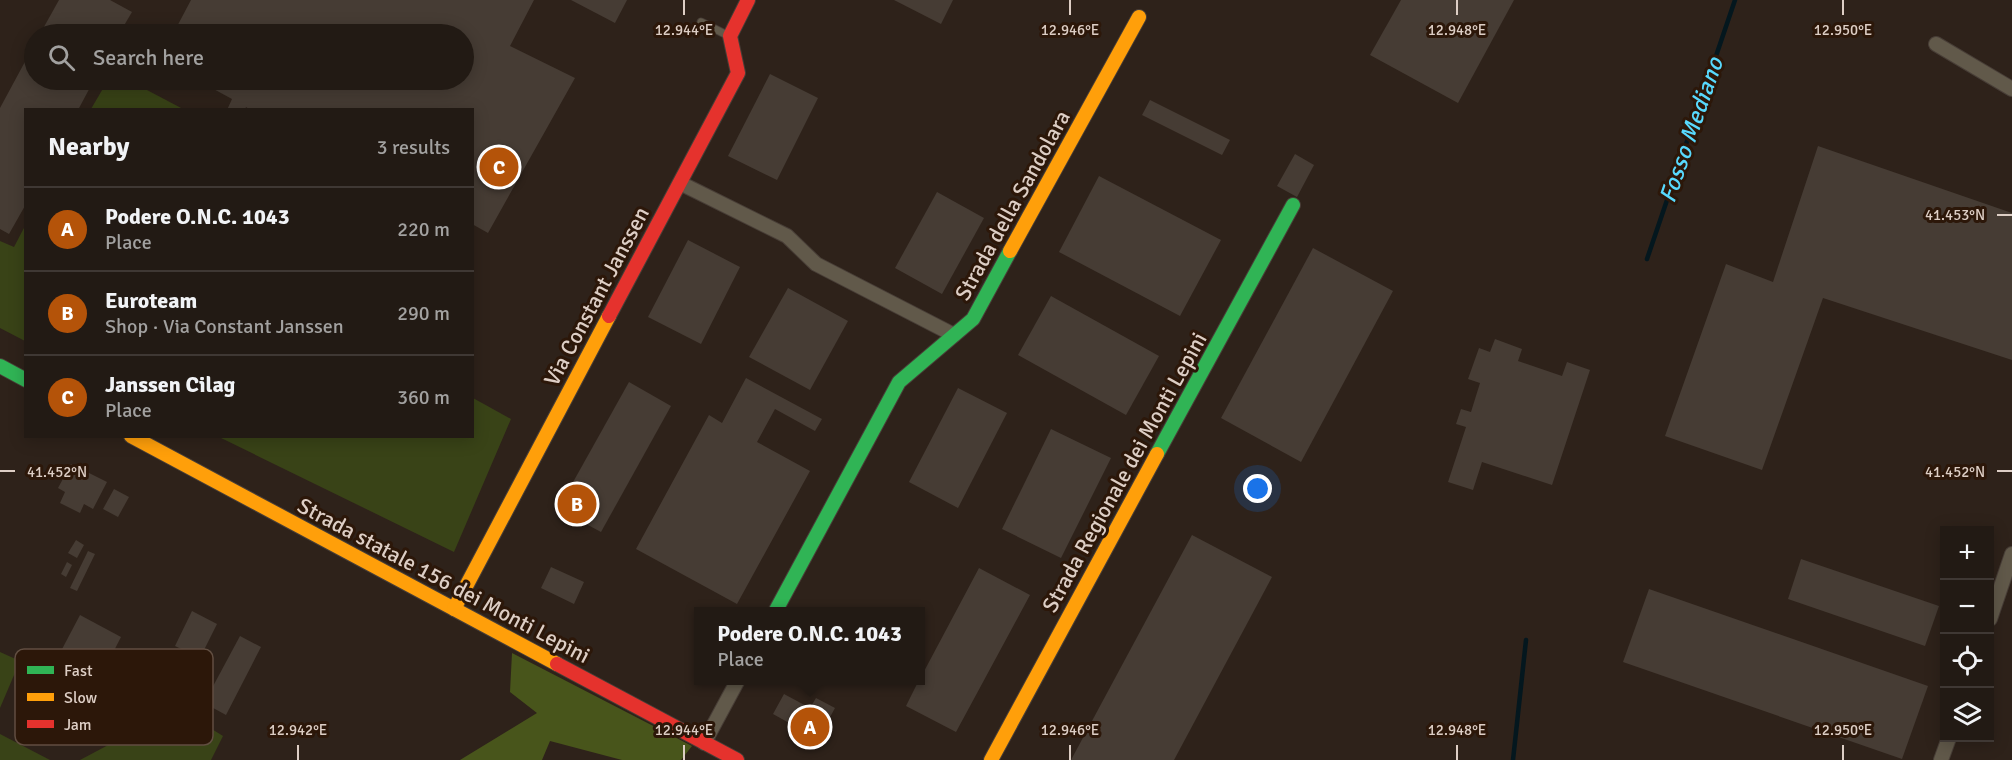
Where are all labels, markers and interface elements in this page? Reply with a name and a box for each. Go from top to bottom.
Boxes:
text: 12.944°E [655,21,713,39]
text: 12.946°E [1041,21,1099,39]
text: 12.948°E [1428,21,1486,39]
text: 12.950°E [1814,21,1872,39]
search box [24,24,474,90]
icon: search [45,41,78,74]
text: Search here [93,44,204,71]
water label: Fosso Mediano [1652,52,1730,206]
street label: Strada della Sandolara [949,105,1076,305]
text: Nearby [48,131,129,163]
text: 3 results [377,135,450,160]
pin: C [480,144,518,190]
street label: Via Constant Janssen [538,202,655,390]
text: Podere O.N.C. 1043 [105,203,290,230]
text: 41.453°N [1925,206,1985,224]
text: A [61,217,74,242]
text: 220 m [397,217,450,242]
text: Place [105,230,152,255]
text: Euroteam [105,287,197,314]
text: B [61,301,74,326]
text: 290 m [397,301,450,326]
text: Shop · Via Constant Janssen [105,314,344,339]
street label: Strada Regionale dei Monti Lepini [1036,328,1213,617]
text: Janssen Cilag [105,371,235,398]
text: C [61,385,74,410]
text: 360 m [397,385,450,410]
text: Place [105,398,152,423]
text: 41.452°N [27,463,87,481]
text: 41.452°N [1925,463,1985,481]
your location [1243,474,1272,503]
pin: B [558,482,596,526]
street label: Strada statale 156 dei Monti Lepini [293,492,595,669]
map controls [1940,526,1994,742]
button: + [1940,526,1994,580]
button: − [1940,580,1994,634]
popup [694,607,925,685]
text: Podere O.N.C. 1043 [717,620,902,647]
button: locate [1940,634,1994,688]
text: Place [717,647,764,672]
legend [15,649,213,745]
text: Fast [64,661,93,681]
text: Slow [64,688,98,708]
button: layers [1940,688,1994,742]
pin: A [790,704,830,750]
text: Jam [64,715,92,735]
text: 12.942°E [269,721,327,739]
text: 12.944°E [655,721,713,739]
text: 12.946°E [1041,721,1099,739]
text: 12.948°E [1428,721,1486,739]
text: 12.950°E [1814,721,1872,739]

